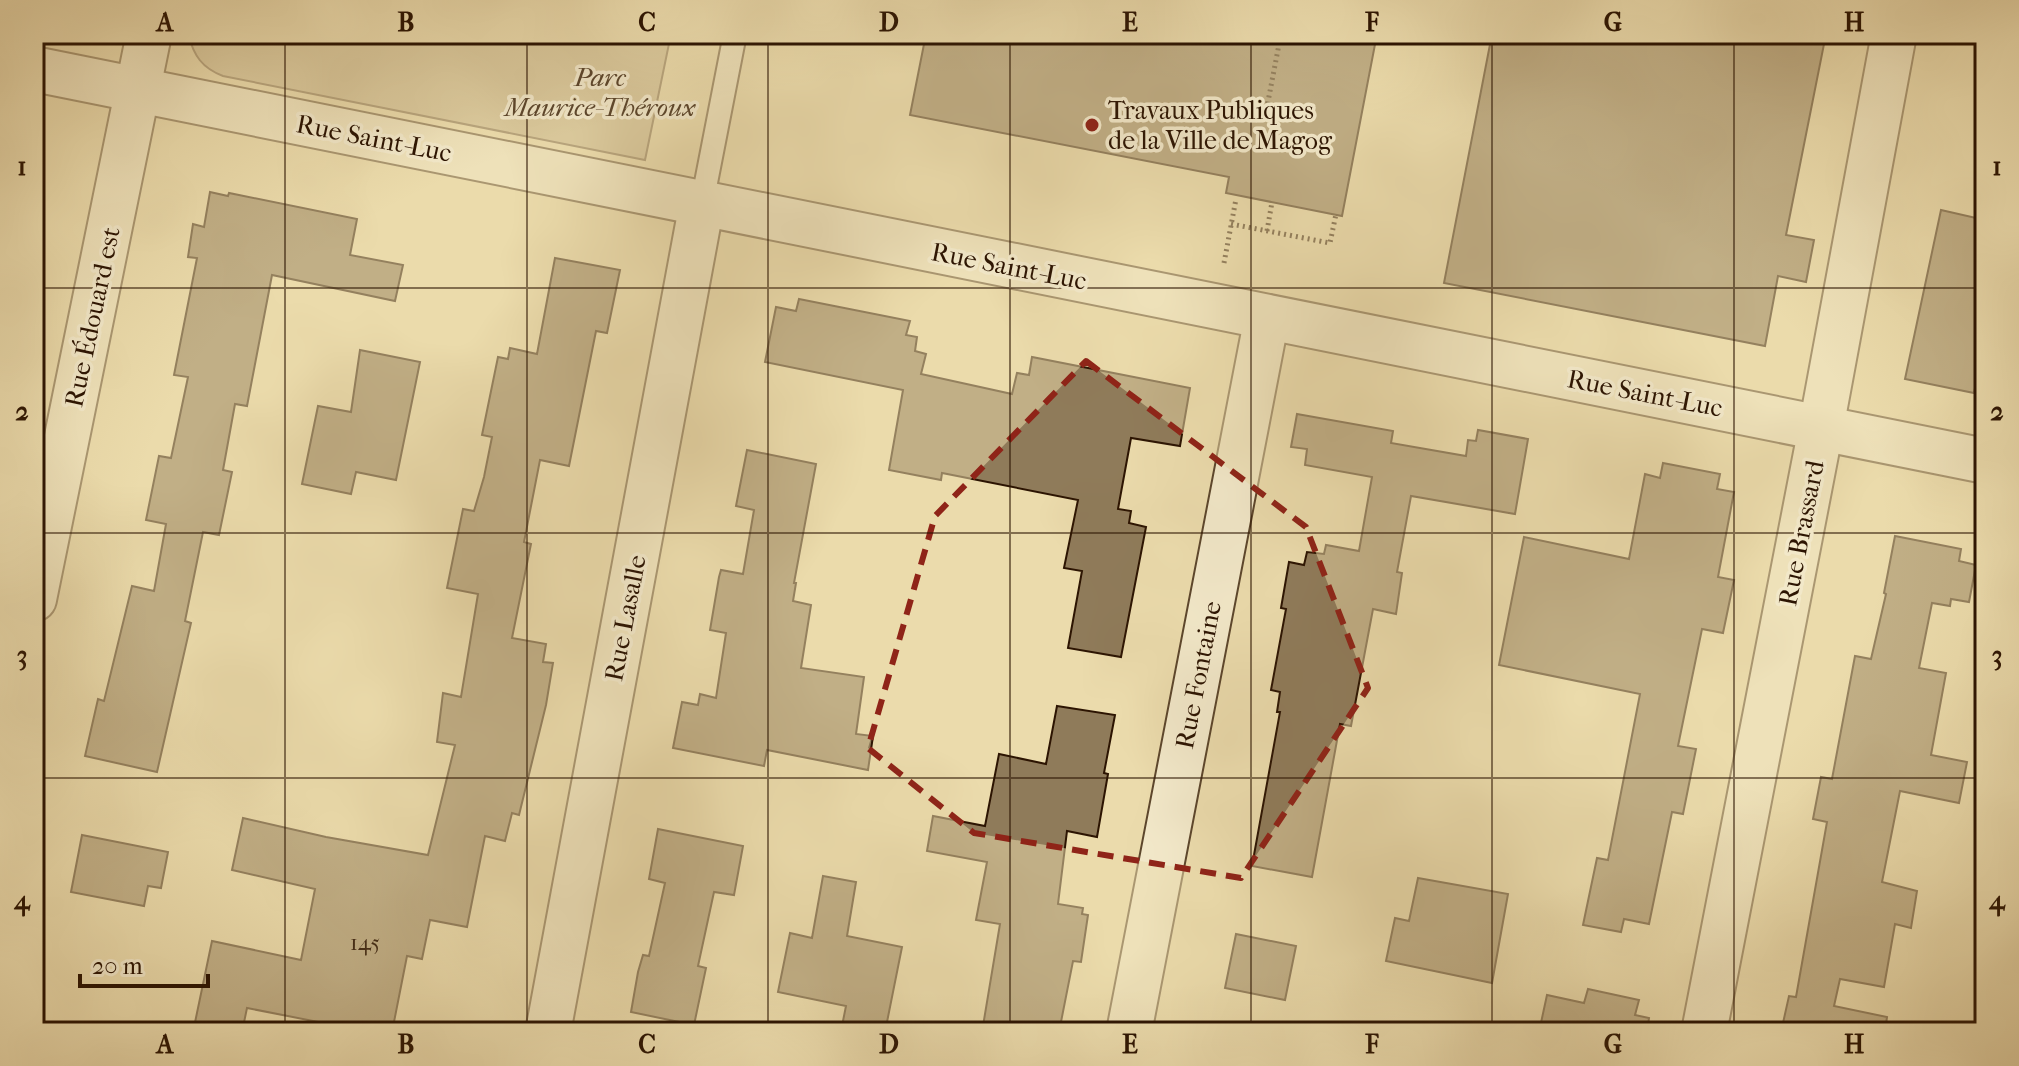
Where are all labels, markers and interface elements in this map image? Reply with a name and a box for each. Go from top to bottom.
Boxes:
text: A [155,7,175,38]
text: B [398,7,415,38]
text: C [638,7,656,38]
text: D [879,7,899,38]
text: E [1122,7,1138,38]
text: F [1364,7,1379,38]
text: G [1604,7,1622,38]
text: H [1844,7,1865,38]
park label: Parc Maurice-Théroux [503,62,696,123]
place label: Travaux Publiques de la Ville de Magog [1108,95,1333,156]
street label: Rue Saint-Luc [294,108,454,169]
marker: Travaux Publiques de la Ville de Magog [1083,116,1101,134]
text: 1 [17,151,27,182]
text: 1 [1992,151,2002,182]
street label: Rue Édouard est [57,223,127,410]
street label: Rue Saint-Luc [929,236,1089,297]
street label: Rue Saint-Luc [1565,363,1725,424]
text: 2 [15,396,29,427]
text: 2 [1990,396,2004,427]
street label: Rue Brassard [1772,457,1831,608]
street label: Rue Lasalle [598,552,653,684]
street label: Rue Fontaine [1169,598,1228,752]
text: 3 [17,640,27,671]
text: 3 [1992,640,2002,671]
text: 4 [13,885,31,917]
text: 4 [1988,885,2006,917]
house number: 145 [350,930,380,956]
scale bar [80,938,208,988]
text: 20 m [92,952,143,980]
text: A [155,1029,175,1060]
text: B [398,1029,415,1060]
text: C [638,1029,656,1060]
text: D [879,1029,899,1060]
text: E [1122,1029,1138,1060]
text: F [1364,1029,1379,1060]
text: G [1604,1029,1622,1060]
text: H [1844,1029,1865,1060]

